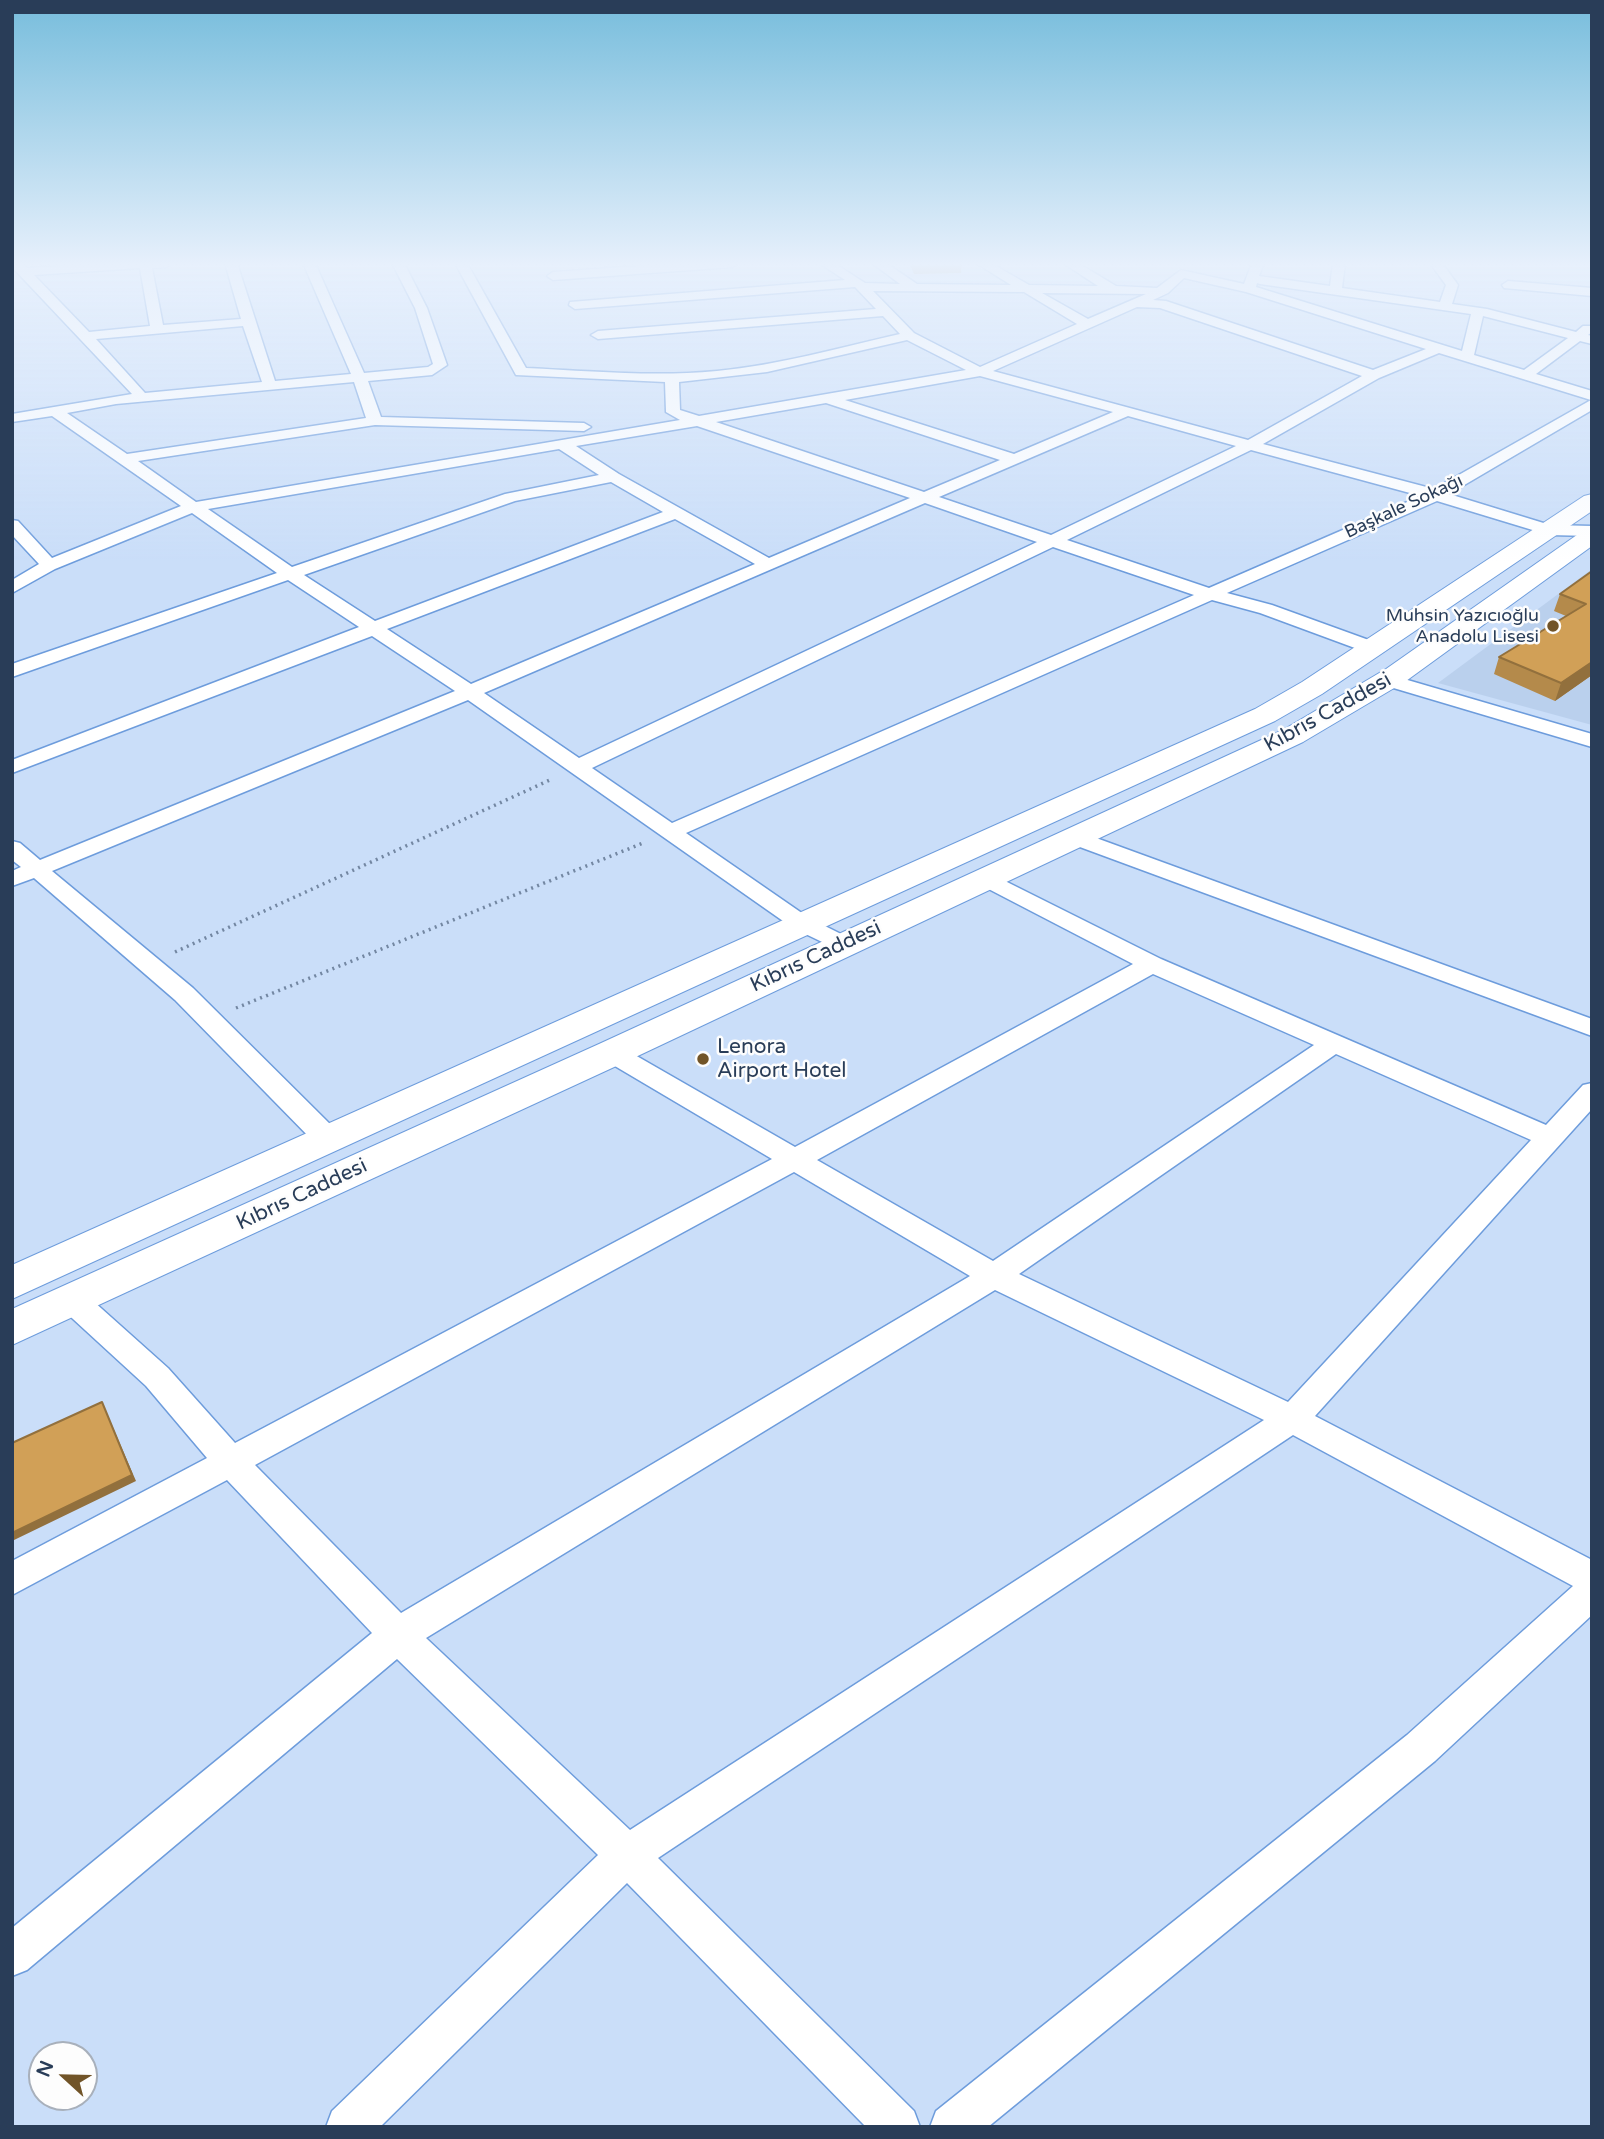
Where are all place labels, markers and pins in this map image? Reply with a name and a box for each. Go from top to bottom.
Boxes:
place label: Muhsin Yazıcıoğlu Anadolu Lisesi [1386,605,1539,648]
marker: Muhsin Yazıcıoğlu Anadolu Lisesi [1545,618,1561,634]
place label: Lenora Airport Hotel [717,1034,847,1084]
marker: Lenora Airport Hotel [695,1051,711,1067]

